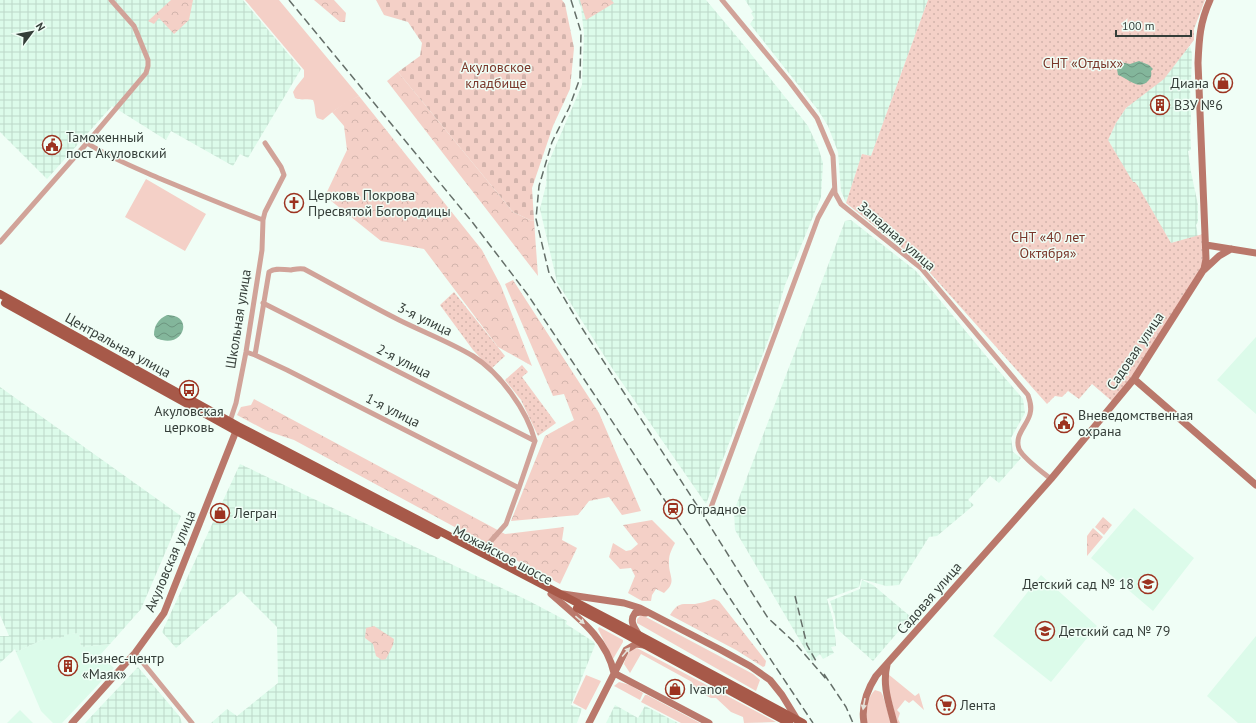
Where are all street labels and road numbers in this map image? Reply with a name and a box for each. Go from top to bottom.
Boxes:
street label: Западная улица [854,197,940,275]
street label: Школьная улица [221,268,255,370]
street label: 3-я улица [395,298,455,340]
street label: Центральная улица [62,308,174,382]
street label: Садовая улица [1102,309,1168,393]
street label: 2-я улица [374,340,434,382]
street label: 1-я улица [363,389,423,431]
street label: Акуловская улица [140,507,200,615]
street label: Можайское шоссе [450,521,556,589]
street label: Садовая улица [893,558,965,638]

